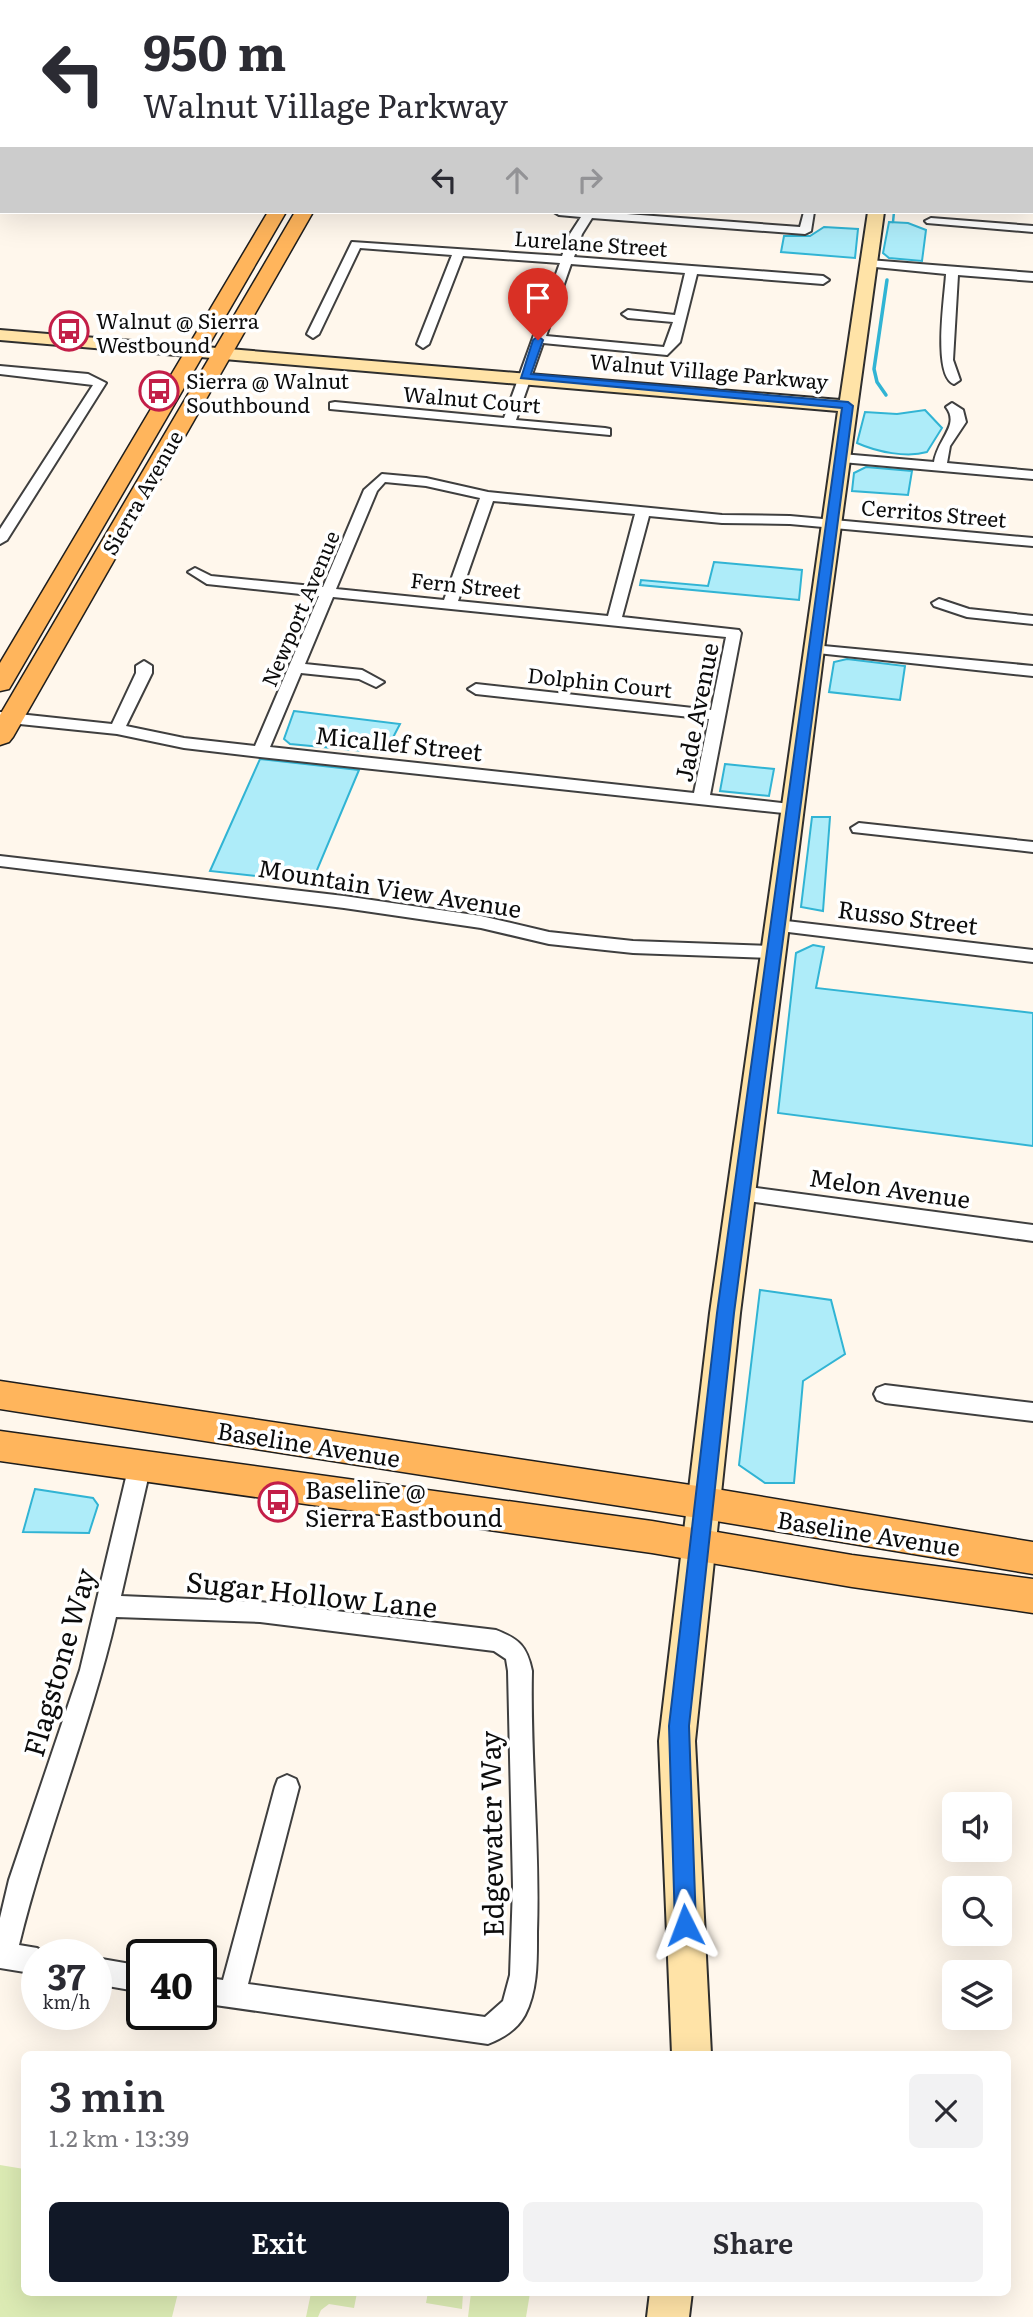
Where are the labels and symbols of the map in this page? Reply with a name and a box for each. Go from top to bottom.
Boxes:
street label: Lurelane Street [513,221,669,263]
pin [508,268,568,340]
place label: Walnut @ Sierra Westbound [96,304,260,359]
bus stop icon: Walnut @ Sierra Westbound [48,310,90,352]
street label: Walnut Village Parkway [588,344,831,396]
place label: Sierra @ Walnut Southbound [186,364,350,419]
bus stop icon: Sierra @ Walnut Southbound [138,370,180,412]
street label: Walnut Court [402,377,543,420]
street label: Sierra Avenue [93,424,189,560]
street label: Cerritos Street [860,490,1008,534]
street label: Newport Avenue [252,525,346,691]
street label: Fern Street [409,563,523,605]
street label: Jade Avenue [664,639,726,785]
street label: Dolphin Court [526,658,674,704]
street label: Micallef Street [314,716,485,768]
street label: Mountain View Avenue [256,849,524,925]
street label: Russo Street [836,890,980,942]
street label: Melon Avenue [807,1158,973,1216]
street label: Baseline Avenue [215,1411,403,1475]
place label: Baseline @ Sierra Eastbound [305,1471,503,1534]
bus stop icon: Baseline @ Sierra Eastbound [257,1481,299,1523]
street label: Baseline Avenue [775,1500,963,1564]
street label: Sugar Hollow Lane [184,1559,440,1627]
street label: Flagstone Way [11,1562,105,1761]
street label: Edgewater Way [467,1730,513,1938]
position arrow [648,1888,722,1962]
speed limit sign: 40 [126,1939,217,2030]

